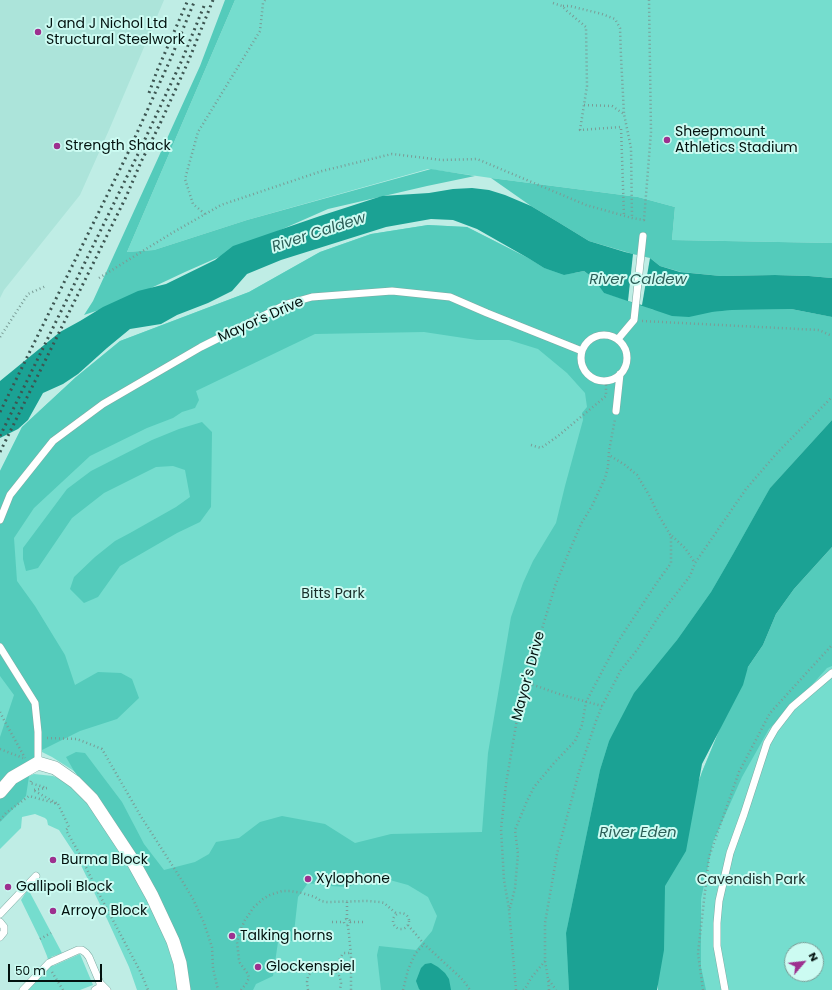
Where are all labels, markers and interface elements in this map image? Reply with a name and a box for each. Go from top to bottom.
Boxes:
place label: J and J Nichol Ltd Structural Steelwork [46,16,185,48]
marker: J and J Nichol Ltd Structural Steelwork [33,27,43,37]
place label: Sheepmount Athletics Stadium [675,124,798,156]
marker: Sheepmount Athletics Stadium [662,135,672,145]
place label: Strength Shack [65,138,171,154]
marker: Strength Shack [52,141,62,151]
water label: River Caldew [270,209,368,257]
water label: River Caldew [589,271,687,289]
street label: Mayor's Drive [216,294,306,346]
park label: Bitts Park [301,586,365,602]
street label: Mayor's Drive [509,629,549,723]
water label: River Eden [599,824,677,842]
place label: Burma Block [61,852,148,868]
marker: Burma Block [48,855,58,865]
place label: Xylophone [316,871,390,887]
park label: Cavendish Park [697,872,805,888]
marker: Xylophone [303,874,313,884]
place label: Gallipoli Block [16,879,112,895]
marker: Gallipoli Block [3,882,13,892]
place label: Arroyo Block [61,903,147,919]
marker: Arroyo Block [48,906,58,916]
place label: Talking horns [240,928,333,944]
marker: Talking horns [227,931,237,941]
north arrow [784,942,824,982]
text: N [805,949,823,964]
scale bar [10,956,104,982]
place label: Glockenspiel [266,959,355,975]
text: 50 m [15,962,46,979]
marker: Glockenspiel [253,962,263,972]

